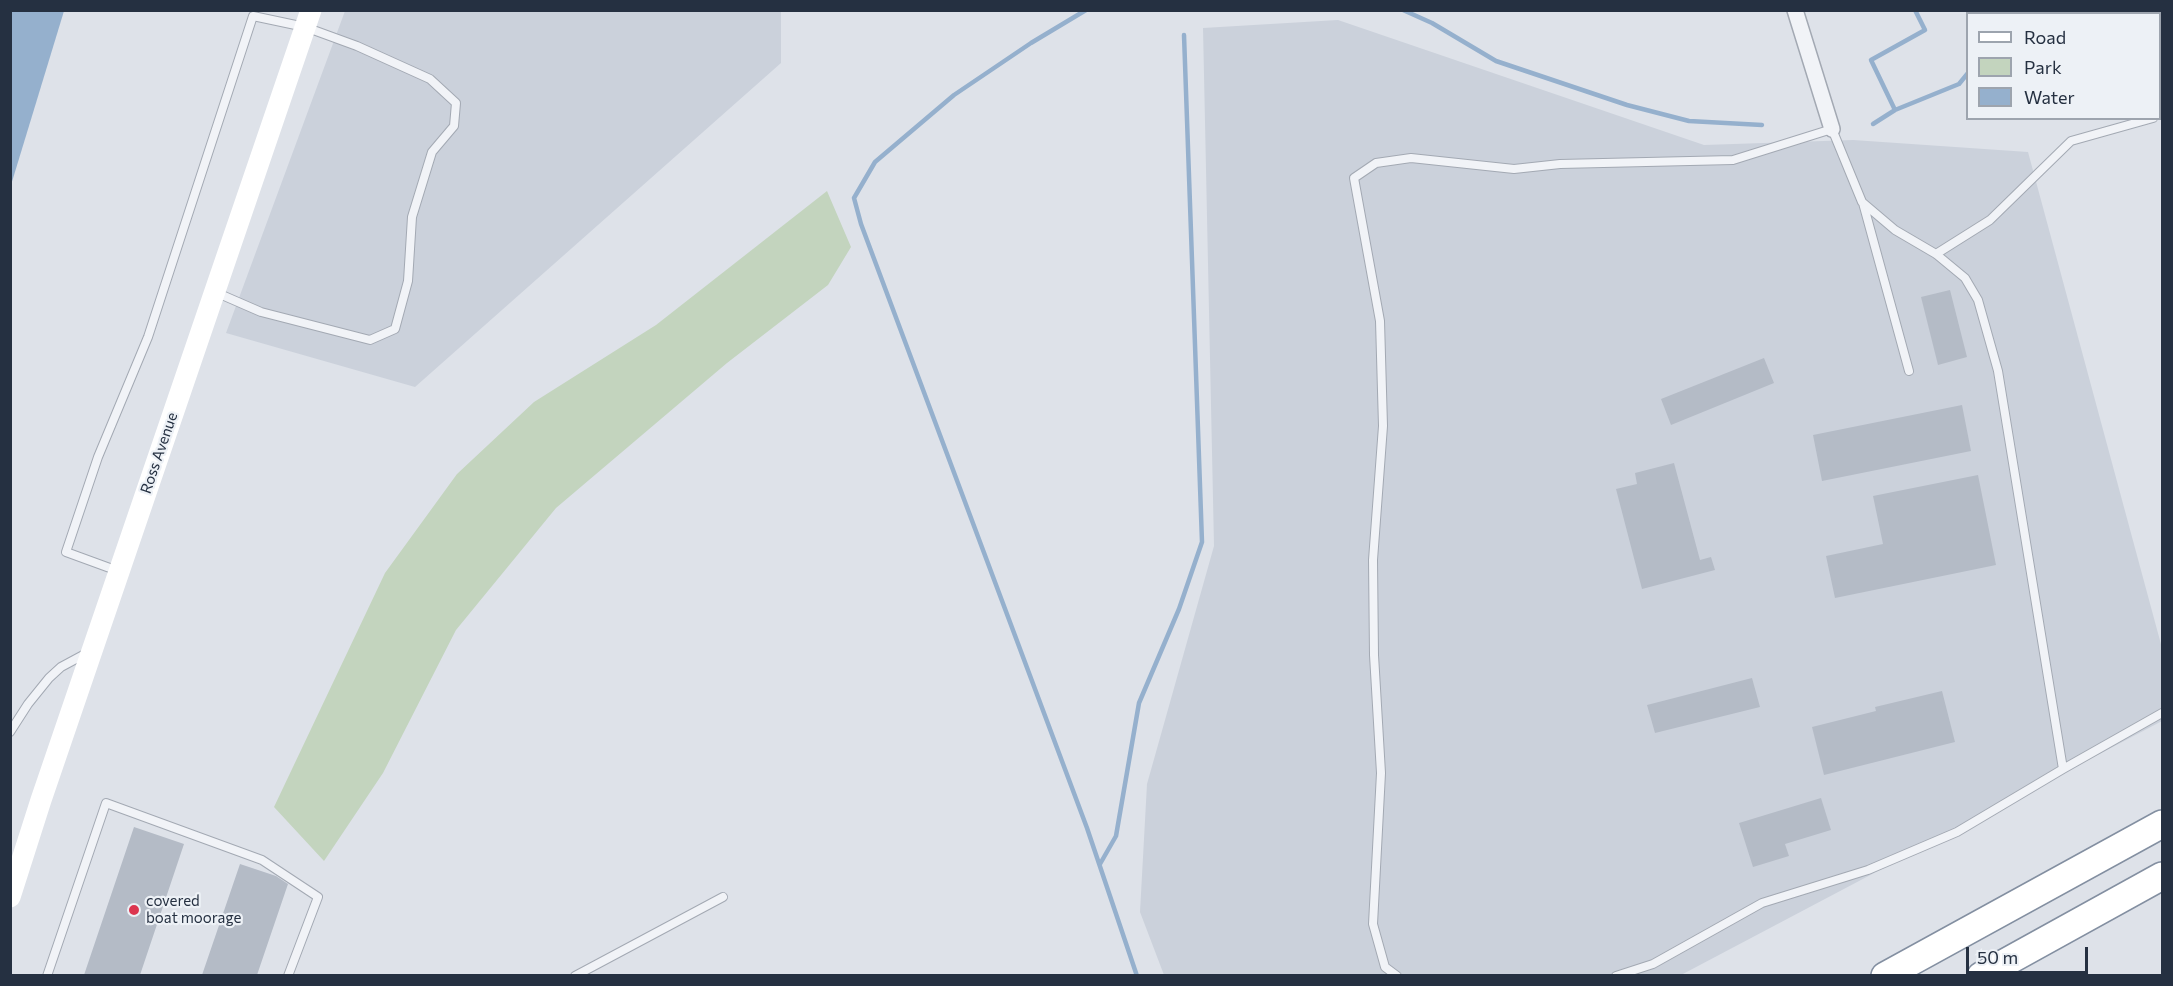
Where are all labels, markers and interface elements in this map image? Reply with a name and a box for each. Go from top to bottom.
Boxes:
legend [1966,12,2161,120]
text: Road [2024,26,2066,48]
text: Park [2024,56,2062,78]
text: Water [2024,86,2075,108]
street label: Ross Avenue [137,410,181,496]
place label: covered boat moorage [146,892,241,927]
marker: covered boat moorage [127,903,141,917]
scale bar [1969,935,2090,973]
text: 50 m [1977,946,2018,968]

